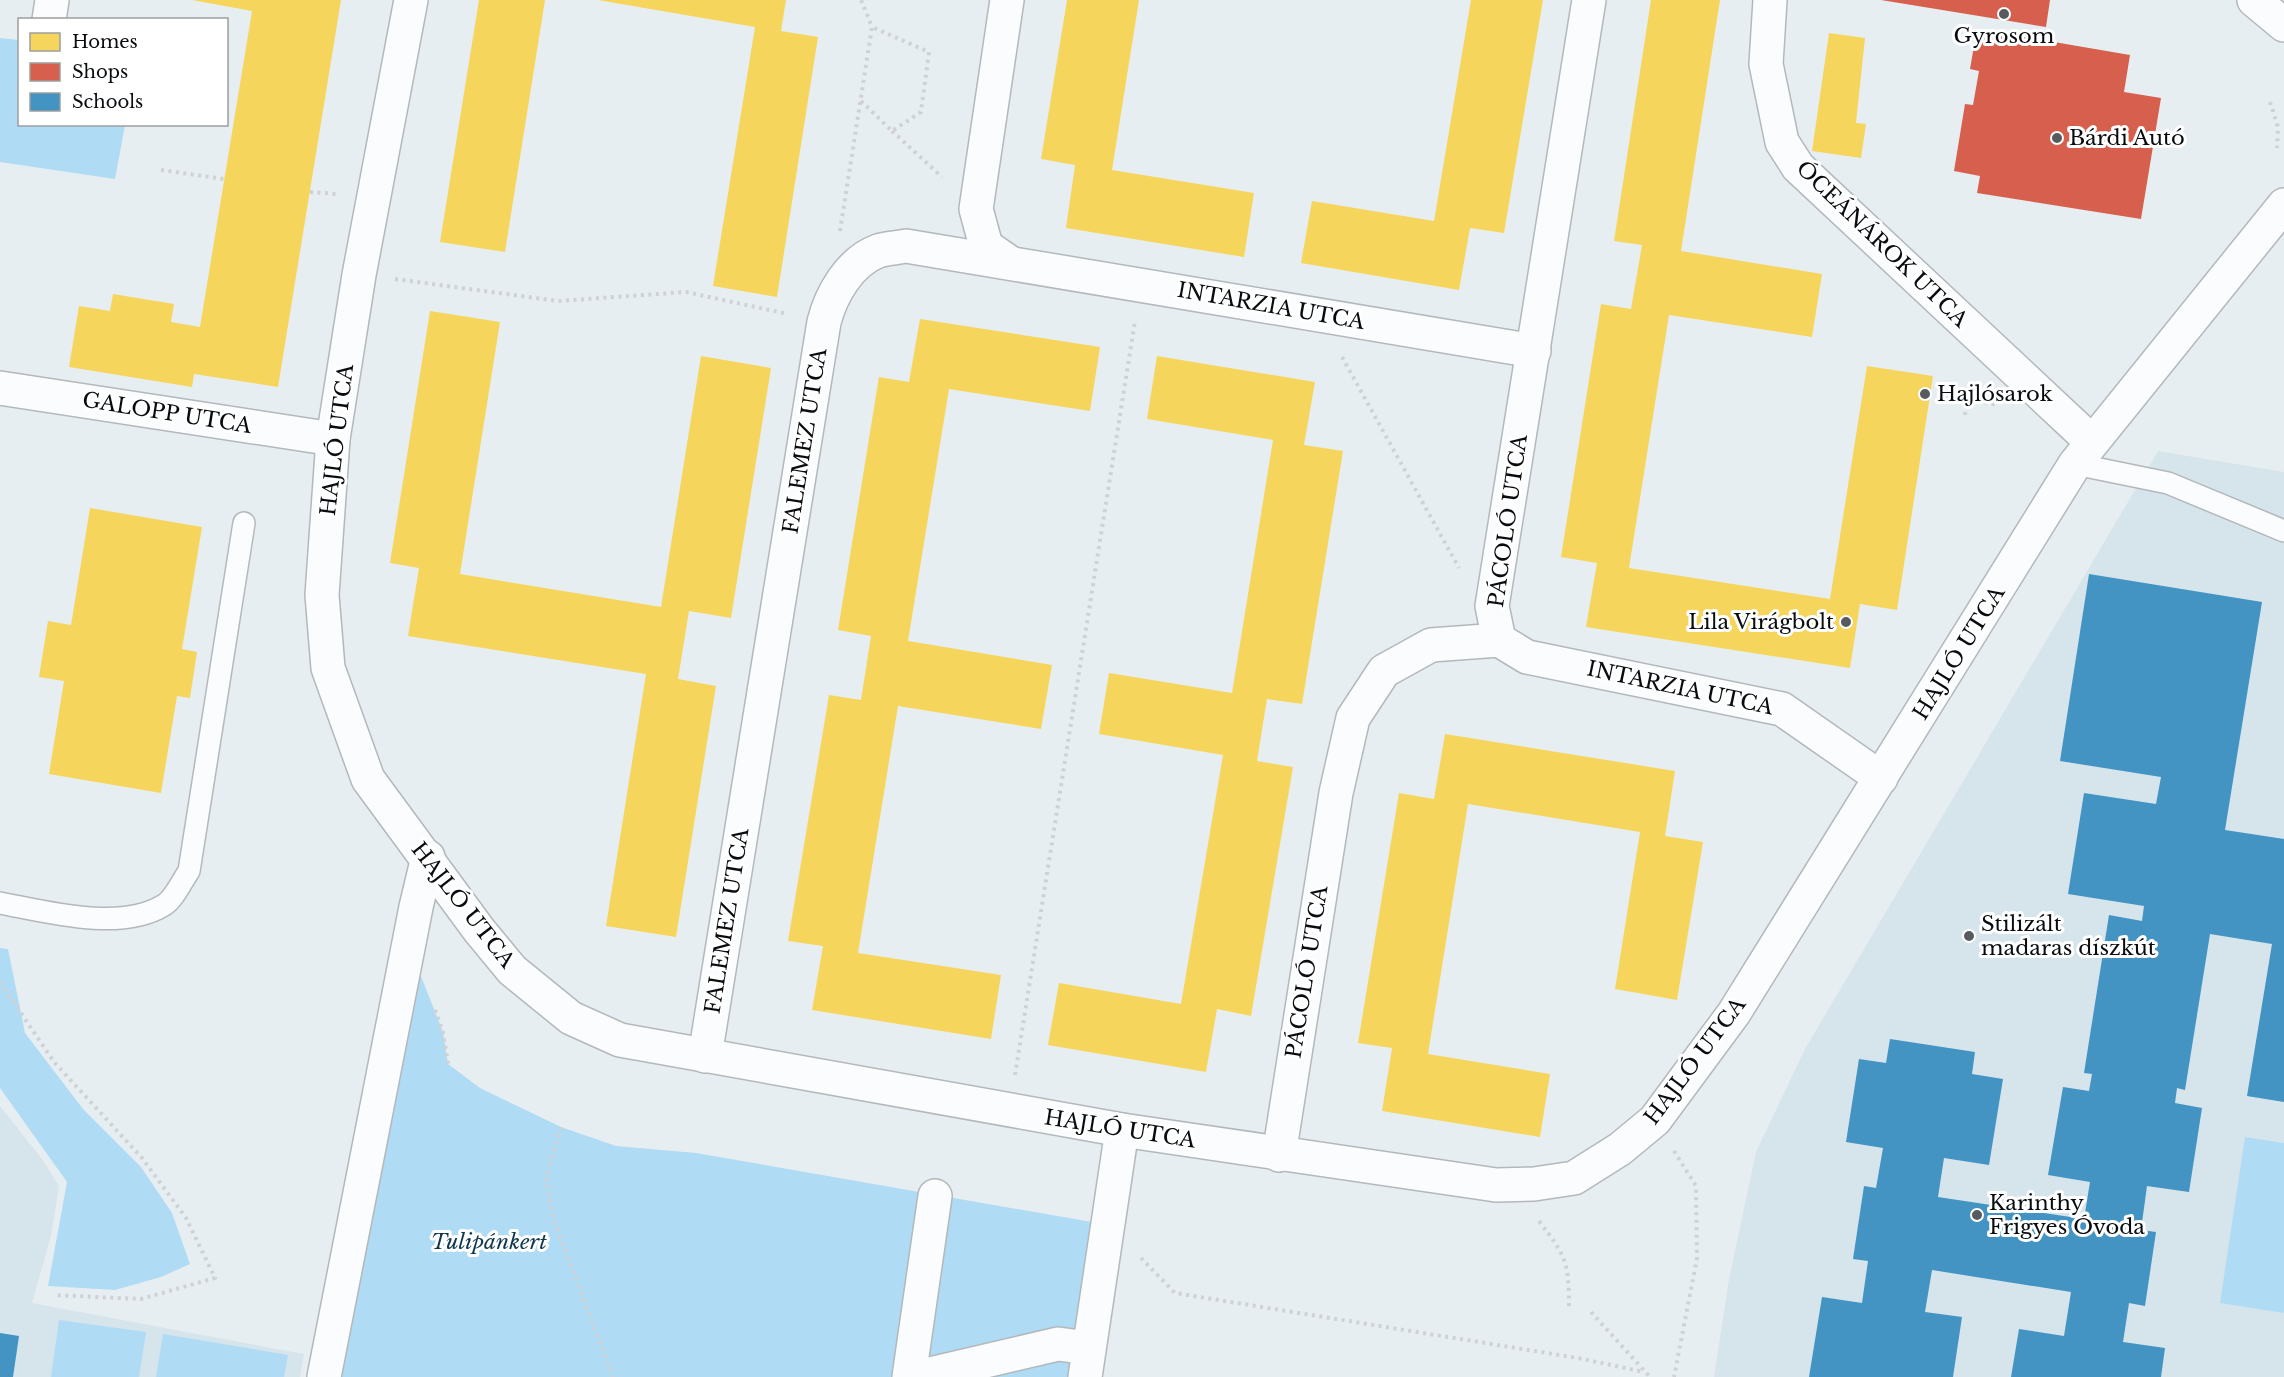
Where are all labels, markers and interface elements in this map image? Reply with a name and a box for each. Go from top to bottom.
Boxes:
marker: Gyrosom [1997,7,2011,21]
legend [18,18,228,126]
place label: Gyrosom [1954,23,2055,49]
text: Homes [72,31,138,53]
text: Shops [72,61,128,83]
text: Schools [72,91,143,113]
place label: Bárdi Autó [2069,125,2185,151]
marker: Bárdi Autó [2050,131,2064,145]
street label: ÓCEÁNÁROK UTCA [1791,155,1974,333]
street label: INTARZIA UTCA [1175,277,1368,335]
street label: FALEMEZ UTCA [777,346,833,536]
street label: HAJLÓ UTCA [315,362,359,517]
place label: Hajlósarok [1937,381,2053,407]
street label: GALOPP UTCA [80,387,254,439]
marker: Hajlósarok [1918,387,1932,401]
street label: PÁCOLÓ UTCA [1483,432,1533,609]
street label: HAJLÓ UTCA [1908,581,2011,725]
place label: Lila Virágbolt [1688,609,1834,635]
marker: Lila Virágbolt [1839,615,1853,629]
street label: INTARZIA UTCA [1584,656,1776,721]
street label: FALEMEZ UTCA [699,826,755,1016]
street label: HAJLÓ UTCA [406,837,521,974]
street label: PÁCOLÓ UTCA [1281,883,1334,1060]
place label: Stilizált madaras díszkút [1981,911,2156,961]
marker: Stilizált madaras díszkút [1962,929,1976,943]
street label: HAJLÓ UTCA [1639,992,1752,1130]
street label: HAJLÓ UTCA [1043,1104,1198,1154]
place label: Karinthy Frigyes Óvoda [1989,1190,2145,1240]
marker: Karinthy Frigyes Óvoda [1970,1208,1984,1222]
park label: Tulipánkert [431,1229,547,1255]

